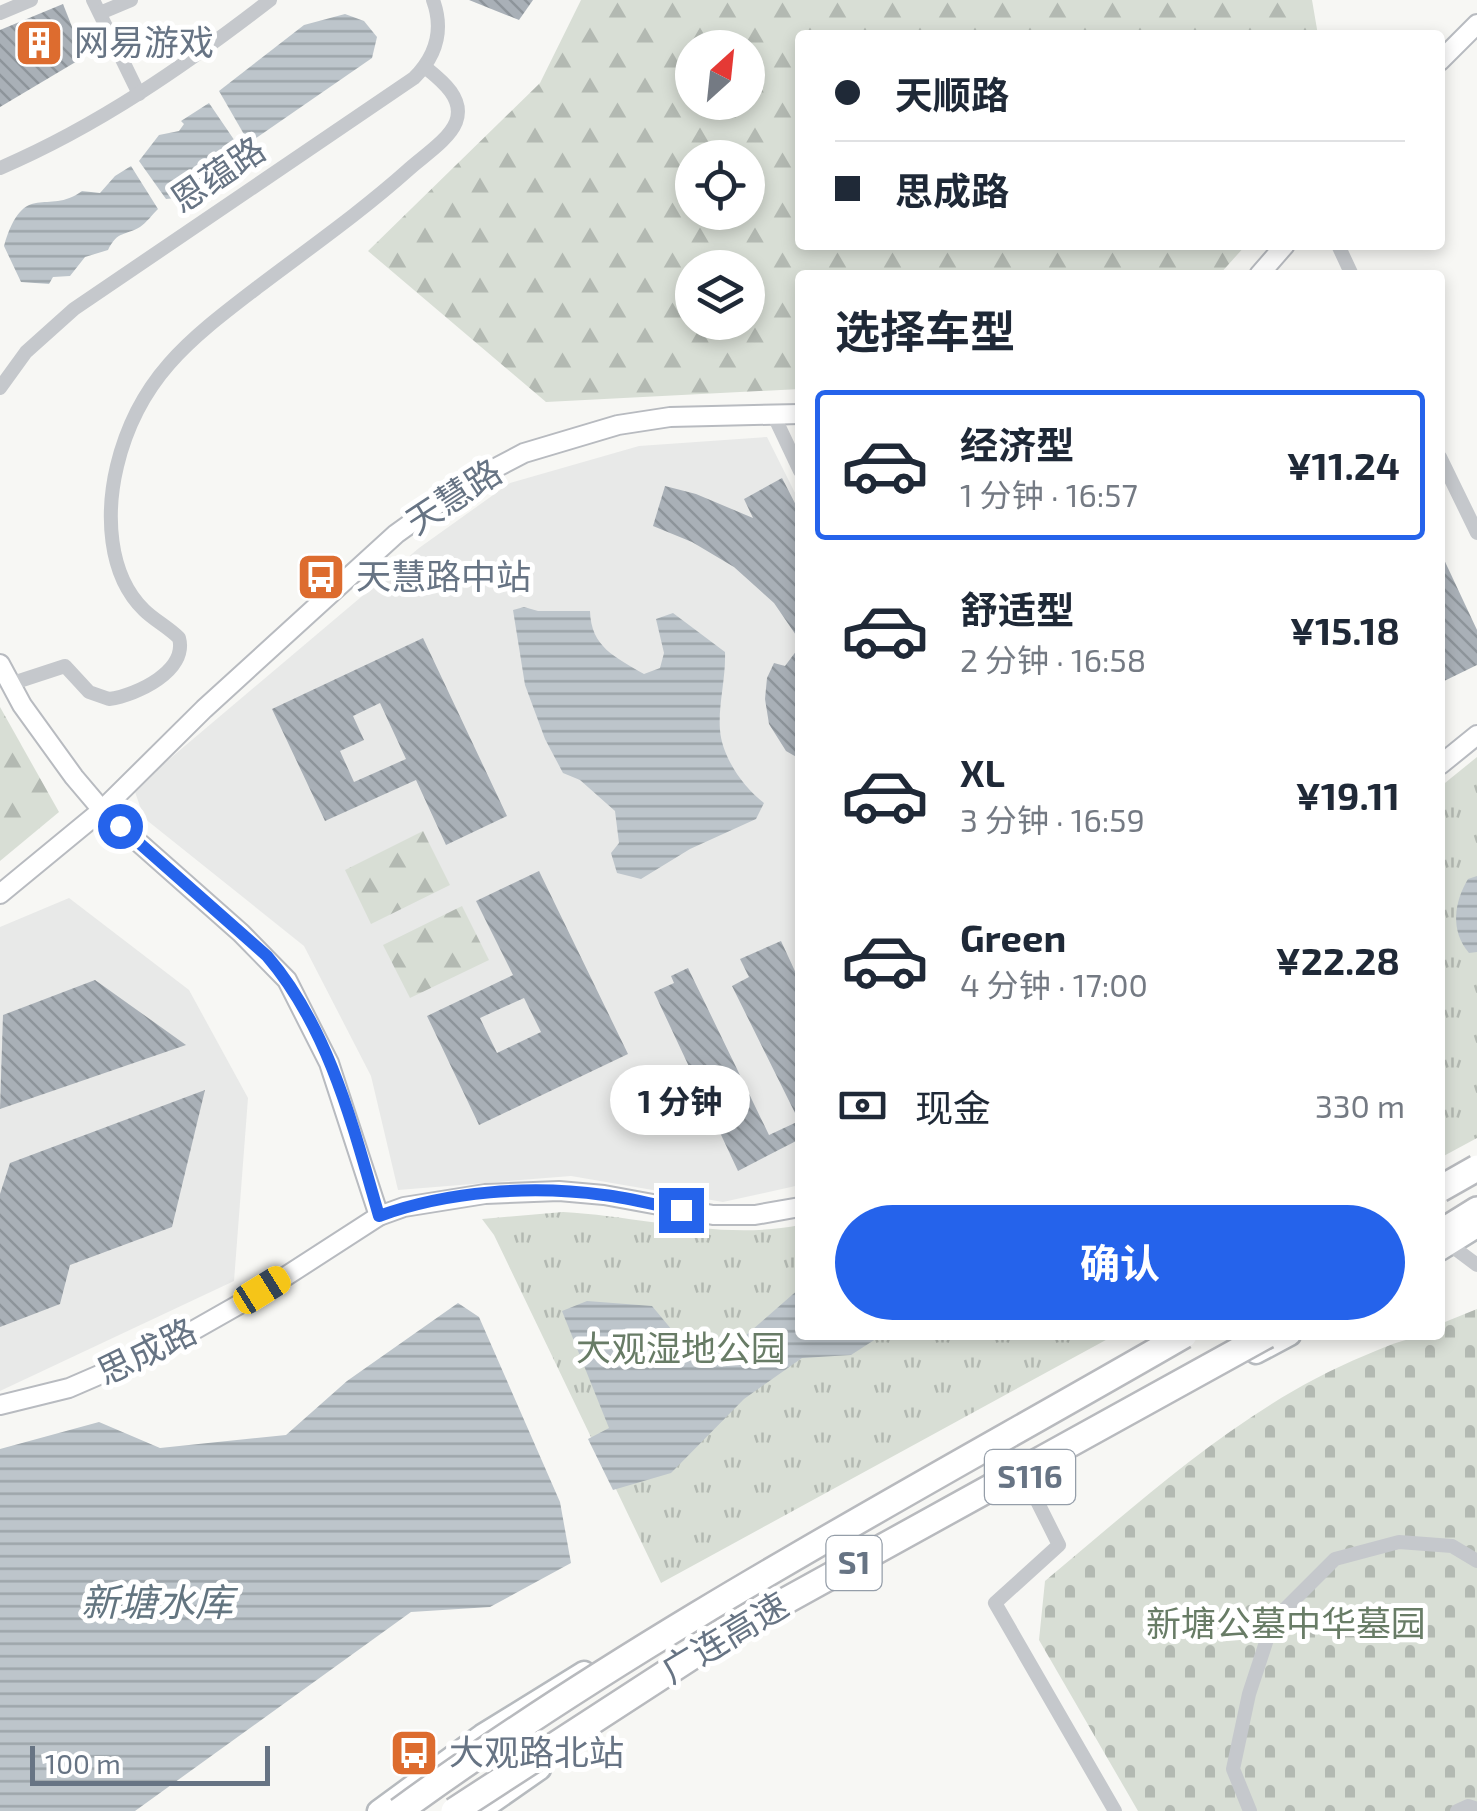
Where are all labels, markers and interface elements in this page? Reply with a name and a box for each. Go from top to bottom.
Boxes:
building icon: 网易游戏 [13,17,65,69]
place label: 网易游戏 [74,20,214,62]
north arrow [675,30,765,120]
map controls [675,30,765,340]
text: 天顺路 [895,71,1009,117]
street label: 恩蕴路 [162,127,272,220]
button: locate [675,140,765,230]
text: 思成路 [895,167,1009,213]
button: layers [675,250,765,340]
text: 选择车型 [835,303,1015,357]
icon: car [840,420,930,510]
text: 经济型 [960,421,1074,467]
text: ¥11.24 [1286,442,1400,488]
street label: 天慧路 [397,449,508,542]
text: 1 分钟 · 16:57 [960,475,1138,513]
bus stop icon: 天慧路中站 [295,551,347,603]
place label: 天慧路中站 [356,554,531,596]
icon: car [840,585,930,675]
text: 舒适型 [960,586,1074,632]
text: ¥15.18 [1290,607,1400,653]
text: 2 分钟 · 16:58 [960,640,1146,678]
text: XL [960,749,1005,795]
icon: car [840,750,930,840]
text: ¥19.11 [1295,772,1400,818]
text: 3 分钟 · 16:59 [960,800,1145,838]
route start [98,804,143,849]
text: Green [960,914,1066,960]
icon: car [840,915,930,1005]
text: ¥22.28 [1276,937,1400,983]
text: 4 分钟 · 17:00 [960,965,1148,1003]
callout: 1 分钟 [611,1065,751,1135]
icon: cash [835,1078,890,1133]
text: 1 分钟 [638,1081,722,1119]
text: 现金 [915,1084,991,1130]
text: 330 m [1315,1086,1405,1124]
route end [659,1188,704,1233]
button: 确认 [835,1205,1405,1320]
car [229,1261,295,1319]
street label: 思成路 [90,1308,203,1392]
park label: 大观湿地公园 [576,1326,786,1368]
road number: S116 [985,1450,1075,1504]
road number: S1 [826,1536,882,1590]
water label: 新塘水库 [81,1578,239,1624]
street label: 广连高速 [653,1582,795,1690]
park label: 新塘公墓中华墓园 [1146,1601,1426,1643]
bus stop icon: 大观路北站 [388,1727,440,1779]
place label: 大观路北站 [449,1730,624,1772]
scale bar [30,1741,270,1786]
text: 100 m [45,1746,121,1780]

